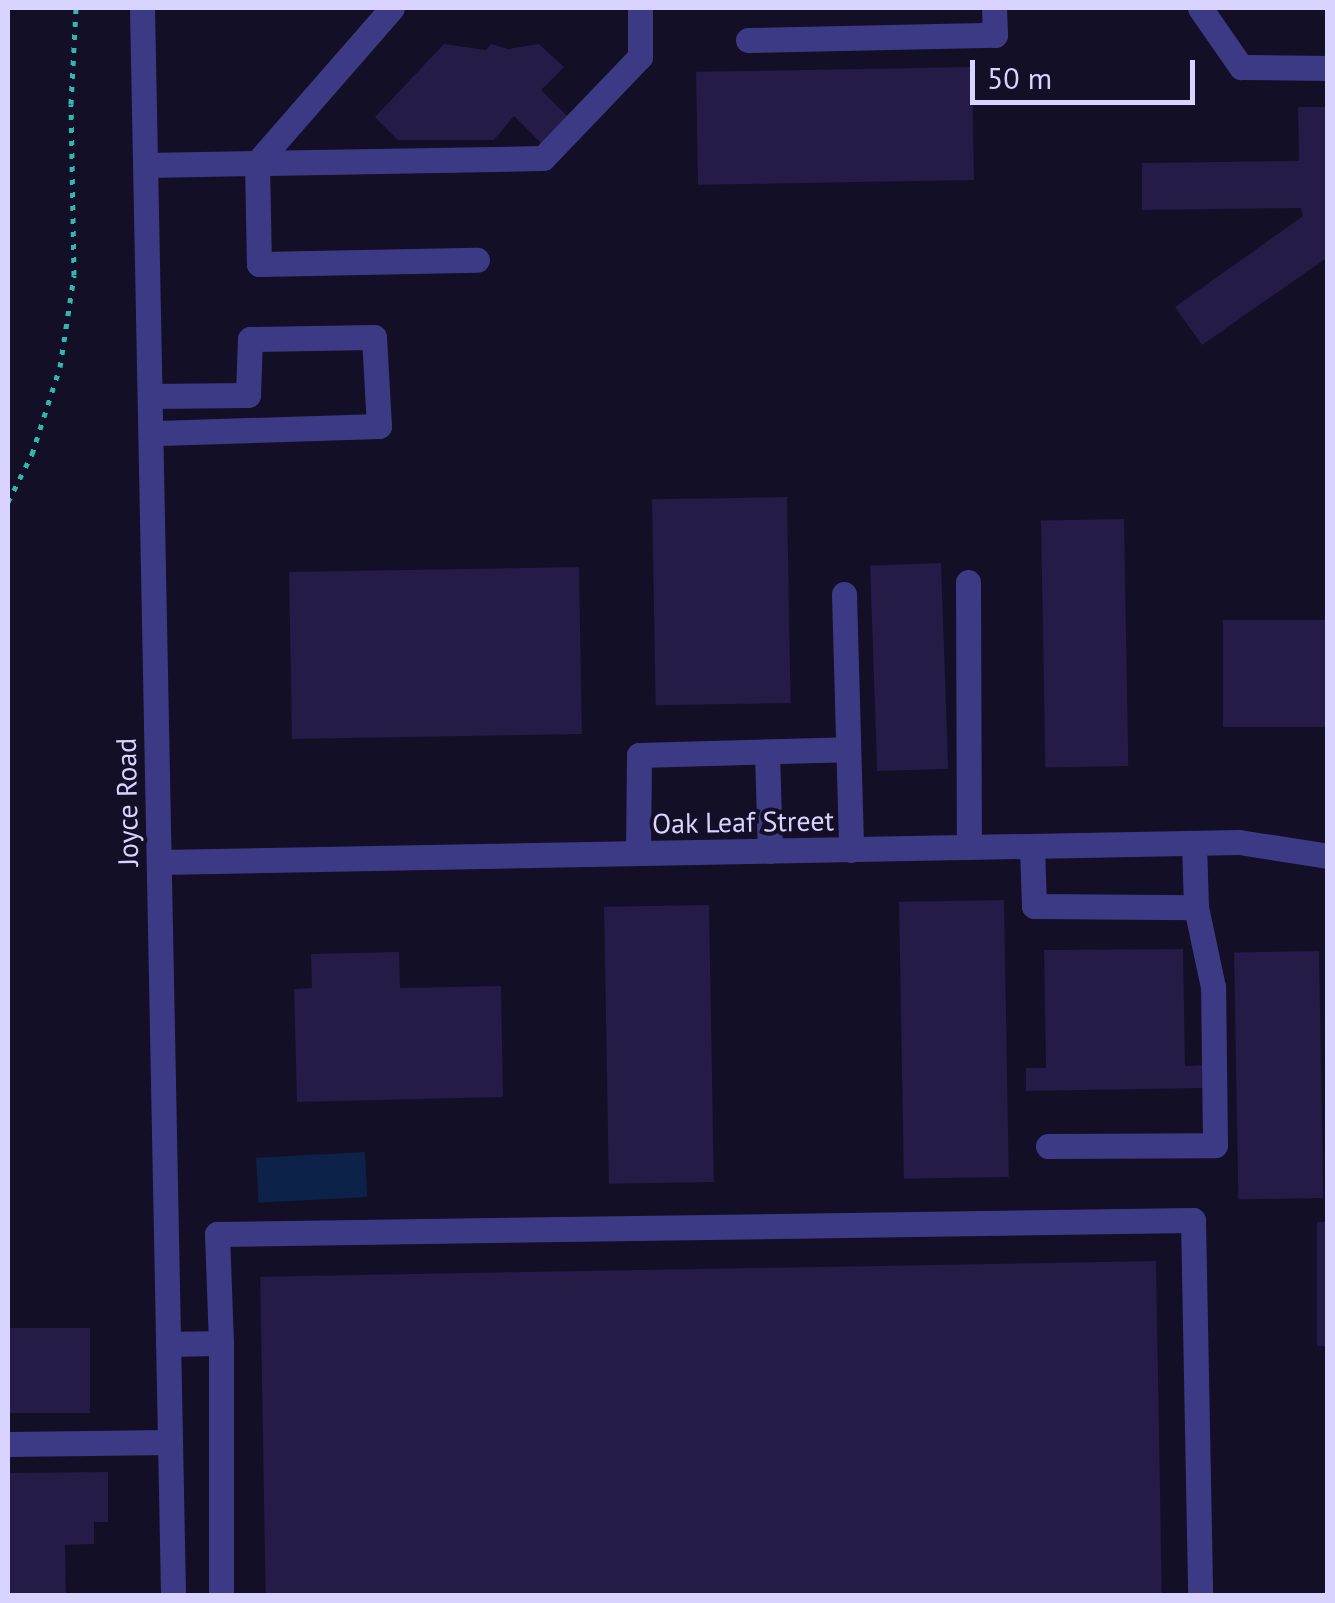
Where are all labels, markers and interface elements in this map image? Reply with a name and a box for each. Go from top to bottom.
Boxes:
scale bar [975,40,1200,102]
text: 50 m [987,58,1052,97]
street label: Joyce Road [109,737,145,867]
street label: Oak Leaf Street [651,804,835,840]

